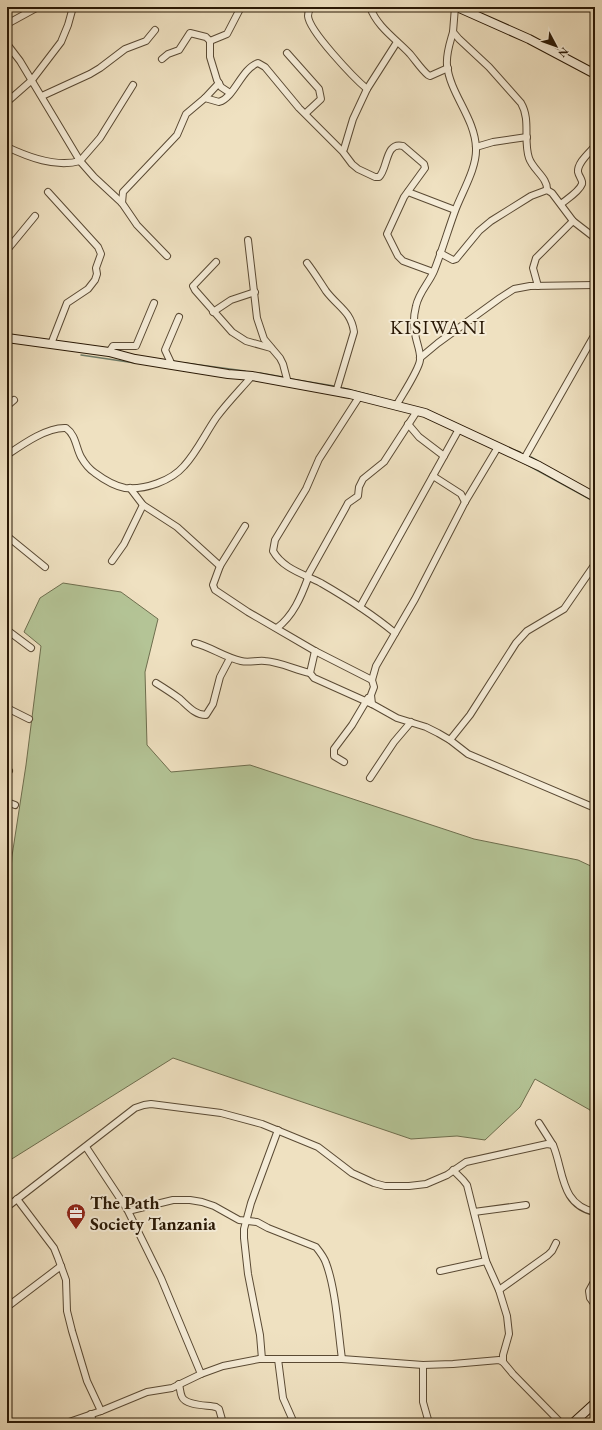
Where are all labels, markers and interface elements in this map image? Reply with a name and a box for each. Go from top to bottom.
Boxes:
north arrow [536,26,576,66]
text: N [555,45,572,61]
district label: KISIWANI [390,314,486,340]
place label: The Path Society Tanzania [90,1191,216,1235]
office icon: The Path Society Tanzania [65,1202,87,1230]

